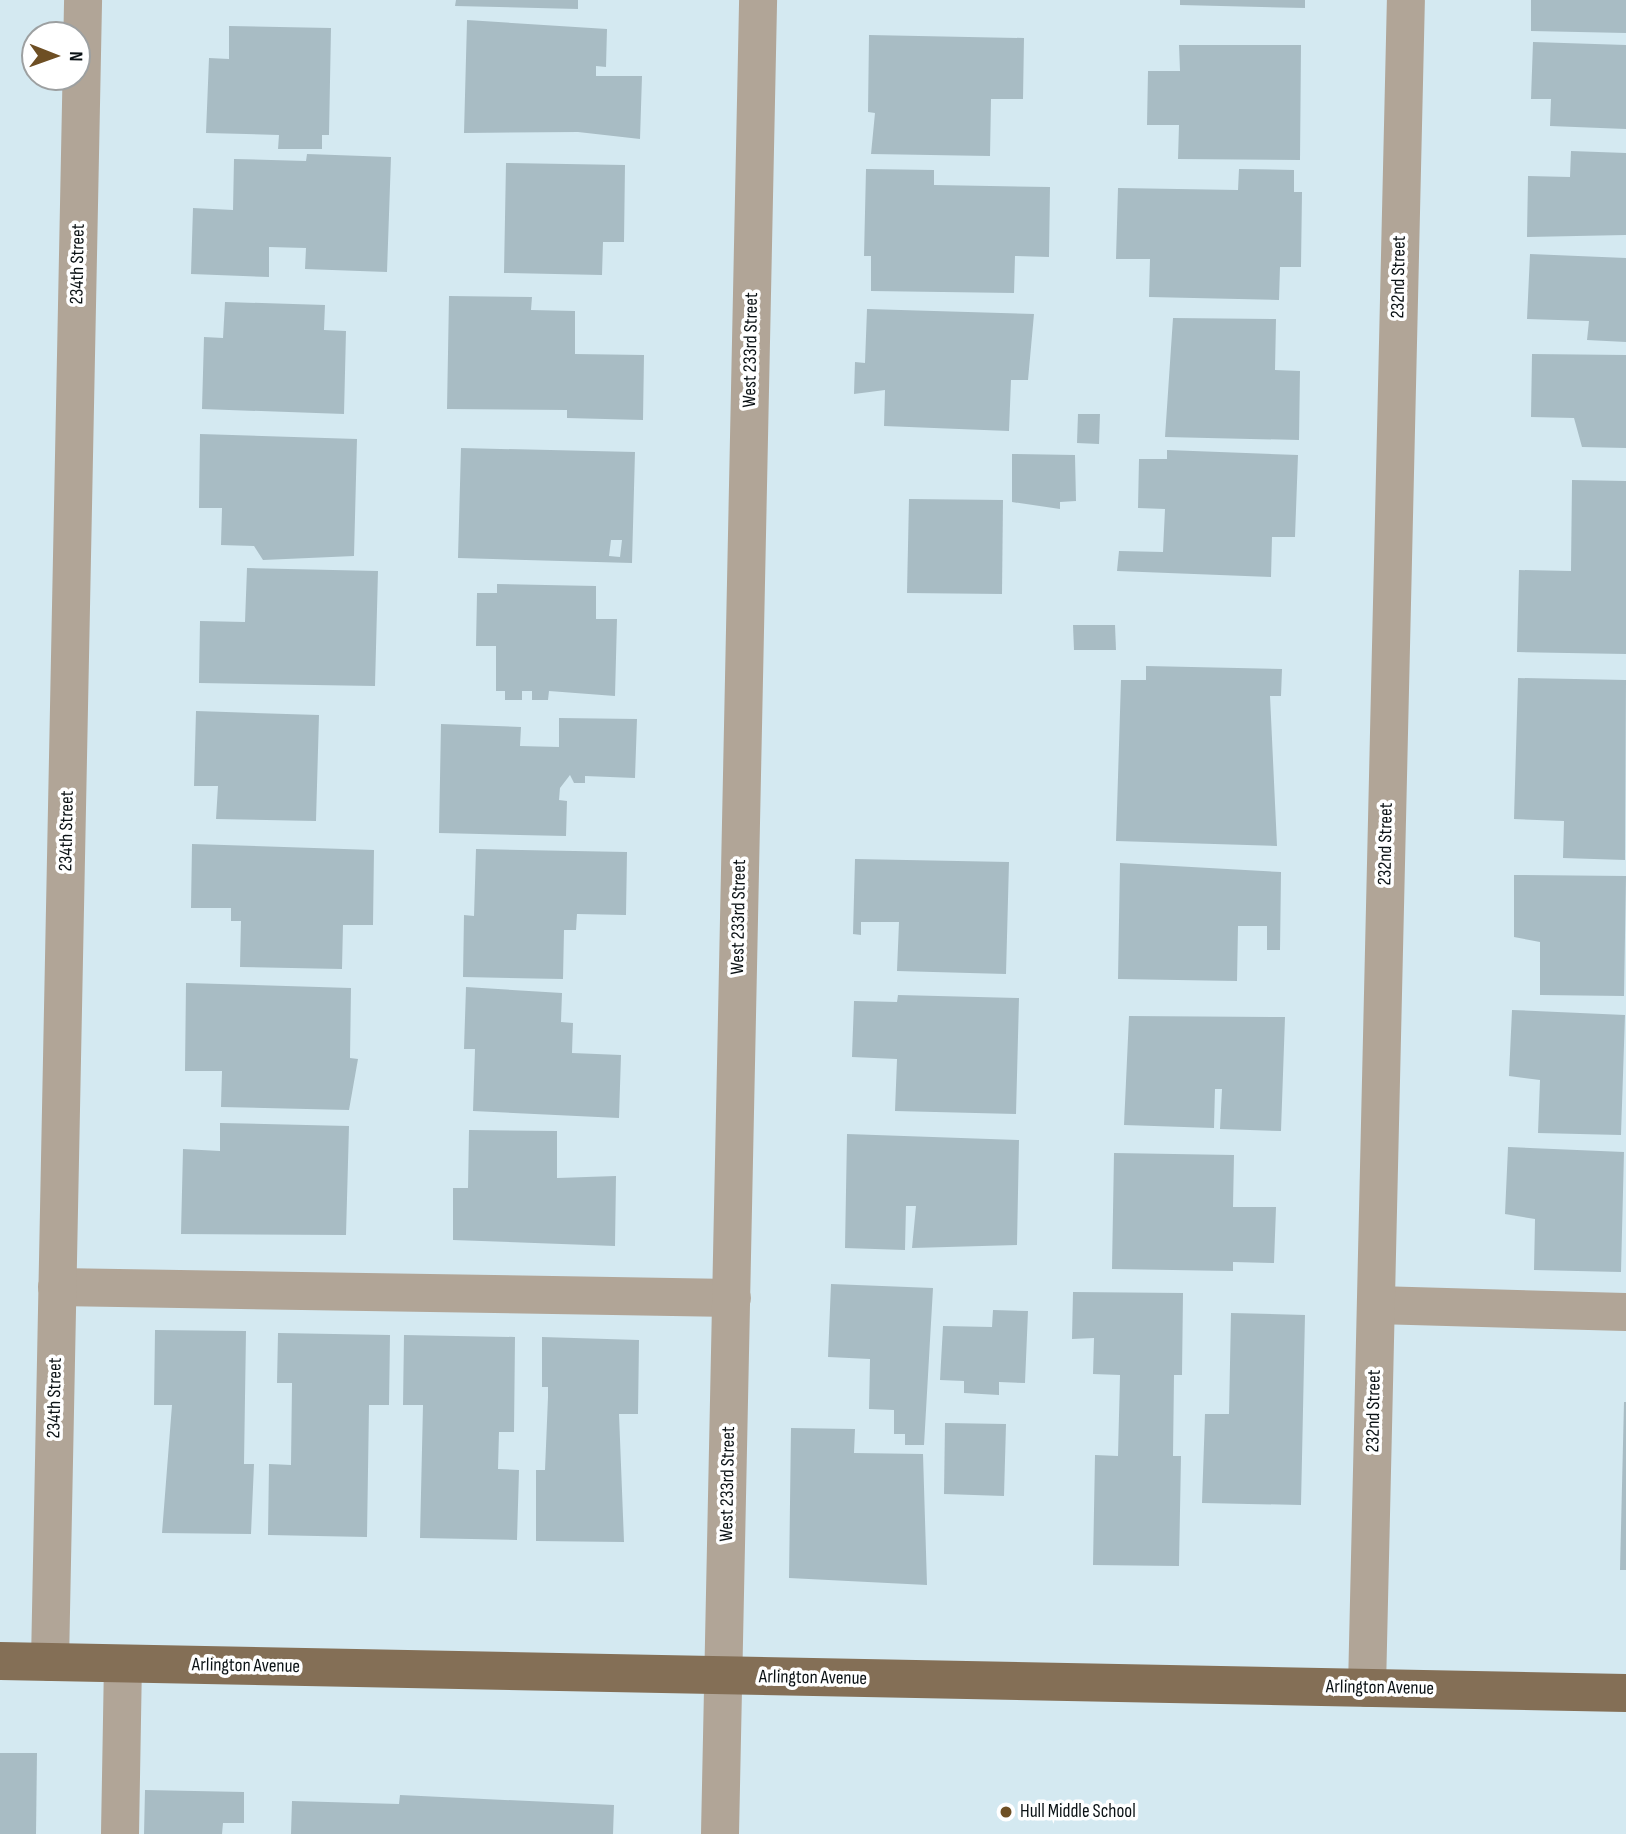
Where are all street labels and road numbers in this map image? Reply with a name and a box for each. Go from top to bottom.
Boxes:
street label: 234th Street [66,223,90,305]
street label: 232nd Street [1387,235,1411,319]
street label: West 233rd Street [739,292,763,408]
street label: 234th Street [55,790,79,872]
street label: 232nd Street [1374,802,1398,886]
street label: West 233rd Street [727,859,751,975]
street label: 234th Street [43,1357,67,1439]
street label: 232nd Street [1362,1369,1386,1453]
street label: West 233rd Street [716,1426,740,1542]
street label: Arlington Avenue [192,1654,300,1678]
street label: Arlington Avenue [759,1666,867,1690]
street label: Arlington Avenue [1326,1676,1434,1700]

